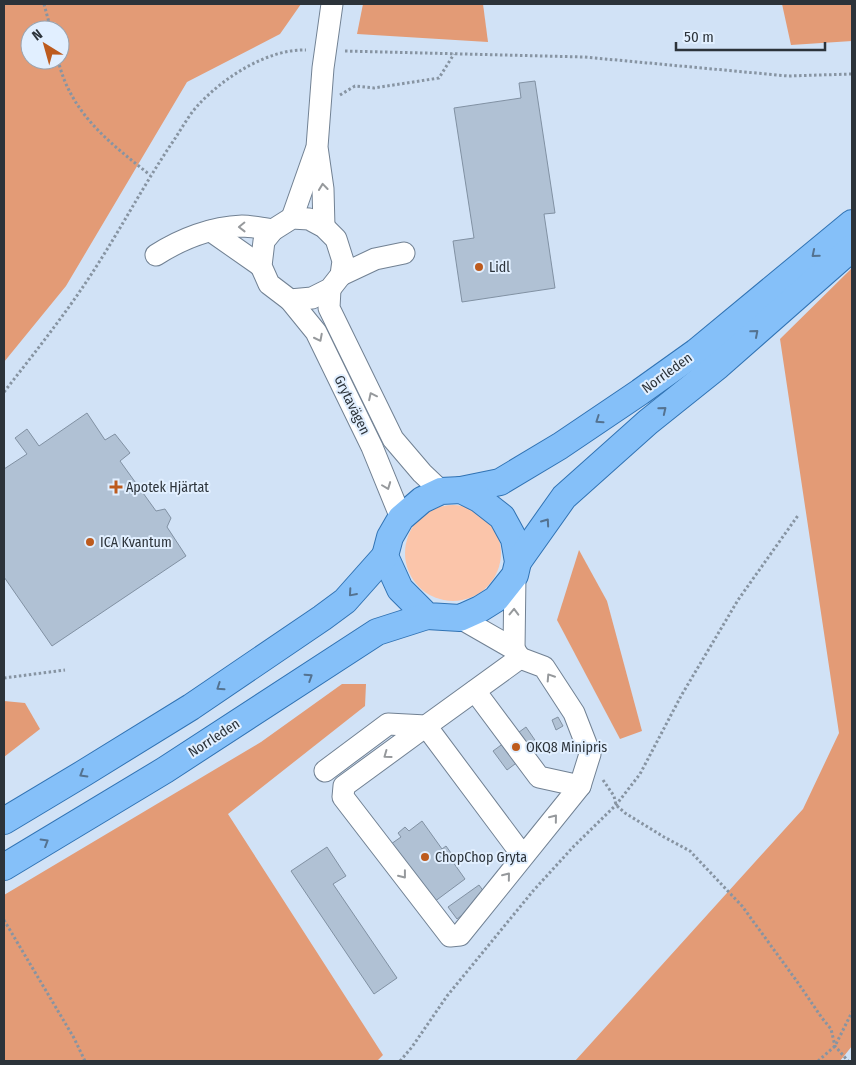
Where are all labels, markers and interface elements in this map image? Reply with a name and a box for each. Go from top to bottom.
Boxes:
north arrow [20,20,70,70]
scale bar [676,20,825,52]
text: N [29,26,46,44]
text: 50 m [684,28,714,46]
one-way arrow [317,182,328,190]
one-way arrow [238,222,246,232]
one-way arrow [811,248,820,257]
place label: Lidl [489,259,510,276]
marker: Lidl [473,261,485,273]
one-way arrow [749,330,758,339]
one-way arrow [313,333,323,342]
street label: Norrleden [639,349,695,397]
street label: Grytavägen [330,373,374,437]
one-way arrow [367,392,378,401]
one-way arrow [657,408,666,416]
one-way arrow [596,414,605,423]
place label: Apotek Hjärtat [126,479,209,496]
marker: Apotek Hjärtat [110,481,122,493]
one-way arrow [381,481,392,490]
one-way arrow [540,519,549,528]
place label: ICA Kvantum [100,534,172,551]
marker: ICA Kvantum [84,536,96,548]
one-way arrow [349,587,358,596]
one-way arrow [509,608,519,616]
one-way arrow [547,673,556,682]
one-way arrow [303,674,313,683]
one-way arrow [217,681,226,690]
street label: Norrleden [185,715,243,761]
place label: OKQ8 Minipris [526,739,607,756]
marker: OKQ8 Minipris [510,741,522,753]
one-way arrow [383,749,393,758]
one-way arrow [80,767,89,777]
one-way arrow [549,815,557,824]
one-way arrow [40,838,49,848]
place label: ChopChop Gryta [435,849,527,866]
marker: ChopChop Gryta [419,851,431,863]
one-way arrow [397,869,405,878]
one-way arrow [501,873,509,882]

